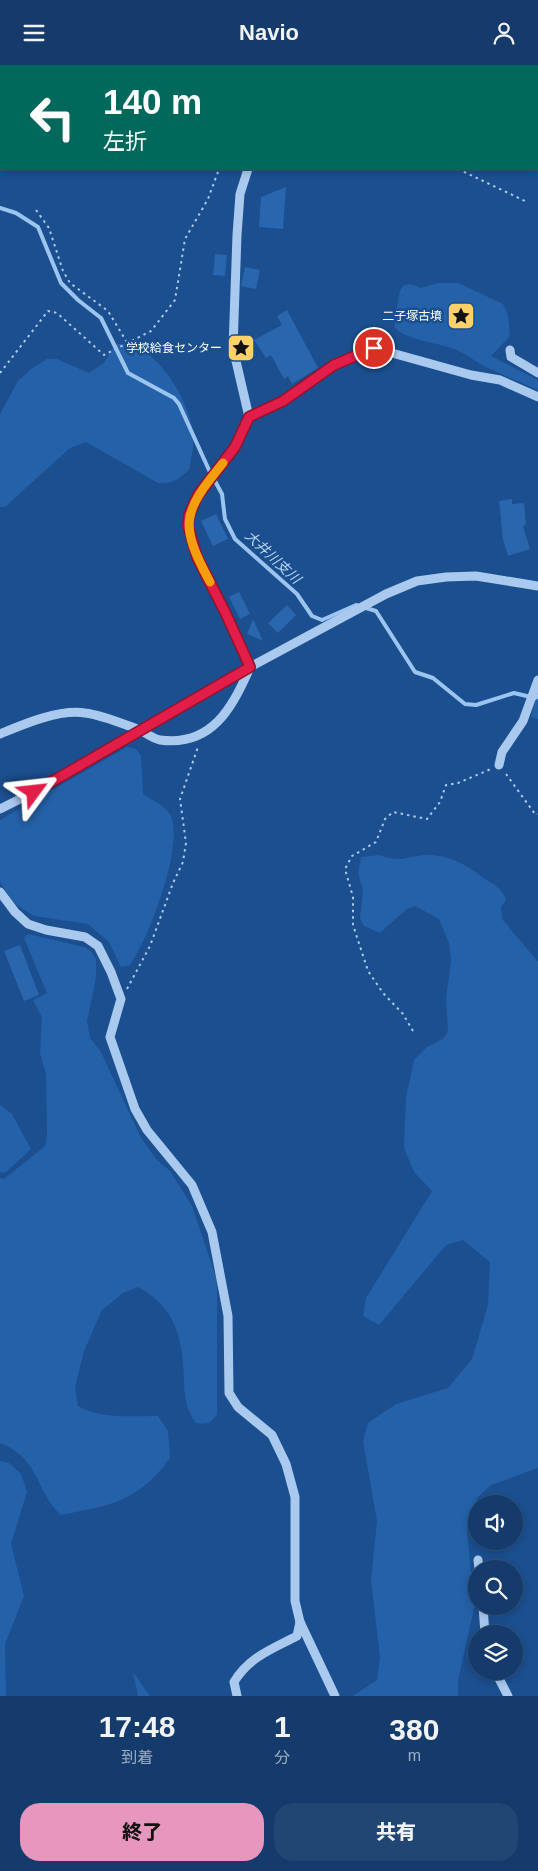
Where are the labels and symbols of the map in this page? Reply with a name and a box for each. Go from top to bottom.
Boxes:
place icon: 二子塚古墳 [446,301,476,331]
place label: 二子塚古墳 [382,309,442,323]
pin [353,327,395,369]
place icon: 学校給食センター [226,333,256,363]
place label: 学校給食センター [126,341,222,355]
water label: 大井川支川 [242,527,306,588]
position arrow [7,765,59,817]

